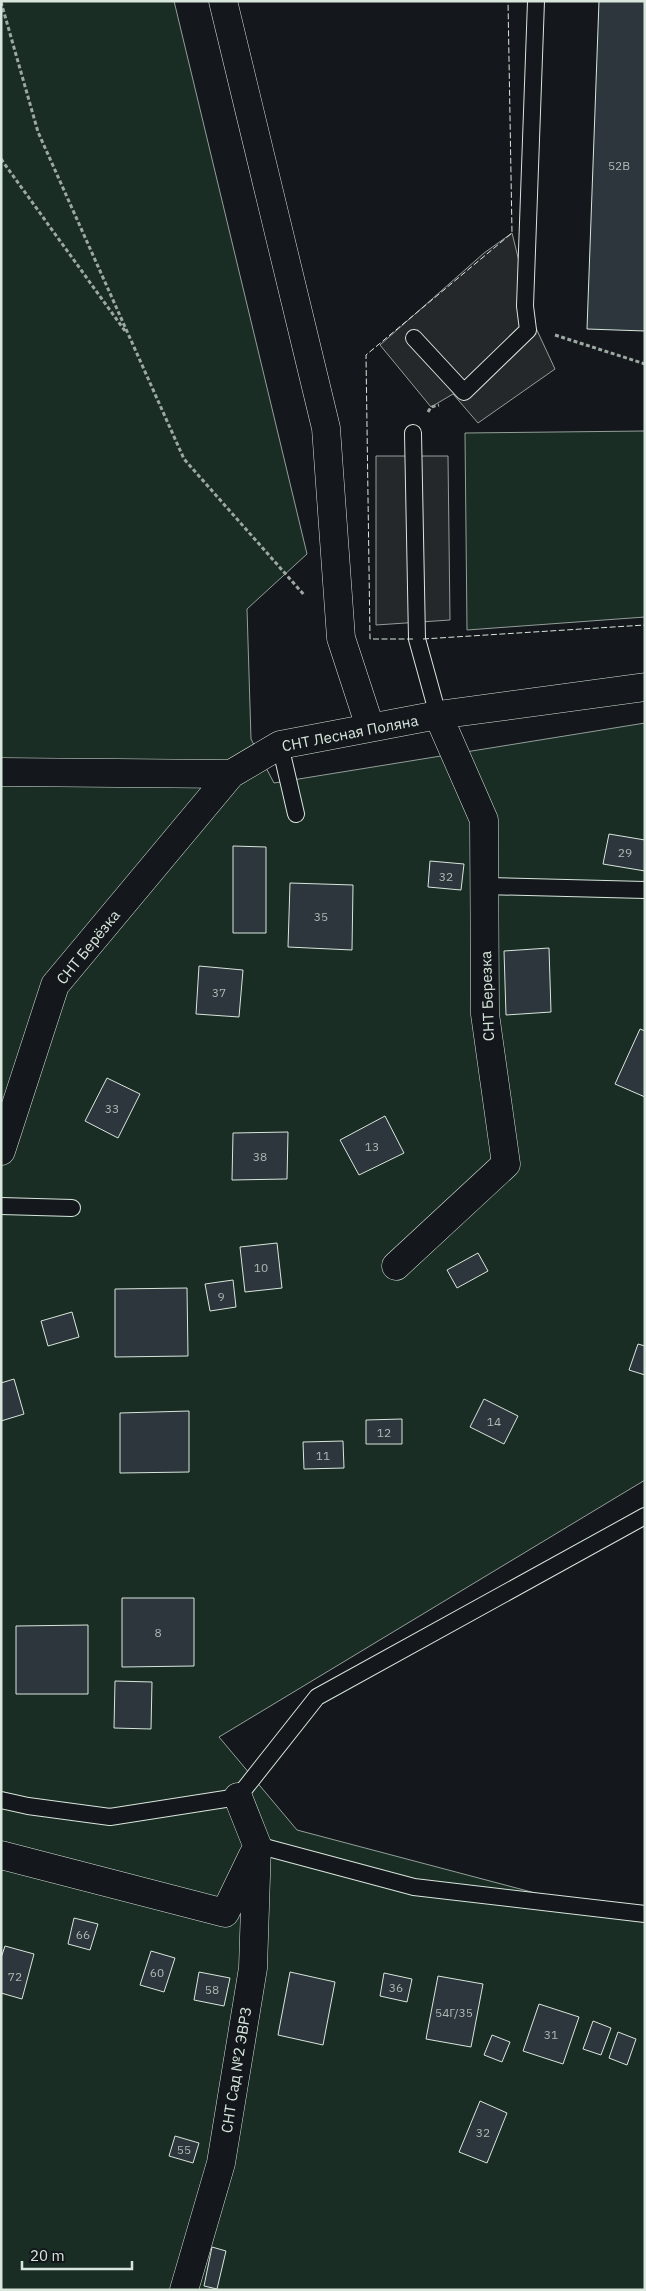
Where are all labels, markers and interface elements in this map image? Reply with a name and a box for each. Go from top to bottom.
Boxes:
house number: 52В [608,158,630,173]
street label: СНТ Лесная Поляна [280,710,420,756]
house number: 29 [618,845,632,860]
house number: 32 [439,869,453,884]
street label: СНТ Берёзка [52,906,124,988]
house number: 35 [314,909,328,924]
street label: СНТ Березка [476,951,498,1041]
house number: 37 [212,985,226,1000]
house number: 33 [105,1101,119,1116]
house number: 13 [365,1139,379,1154]
house number: 38 [253,1149,267,1164]
house number: 10 [254,1260,268,1275]
house number: 9 [217,1289,225,1304]
house number: 14 [487,1414,501,1429]
house number: 12 [377,1425,391,1440]
house number: 11 [316,1448,330,1463]
house number: 8 [154,1625,162,1640]
house number: 66 [76,1927,90,1942]
house number: 60 [150,1965,164,1980]
house number: 72 [8,1969,22,1984]
house number: 36 [389,1980,403,1995]
house number: 58 [205,1982,219,1997]
house number: 54Г/35 [435,2005,473,2020]
street label: СНТ Сад №2 ЭВРЗ [217,2006,255,2134]
house number: 31 [544,2027,558,2042]
house number: 32 [476,2125,490,2140]
house number: 55 [177,2142,191,2157]
scale bar [22,2238,132,2270]
text: 20 m [30,2246,65,2265]

